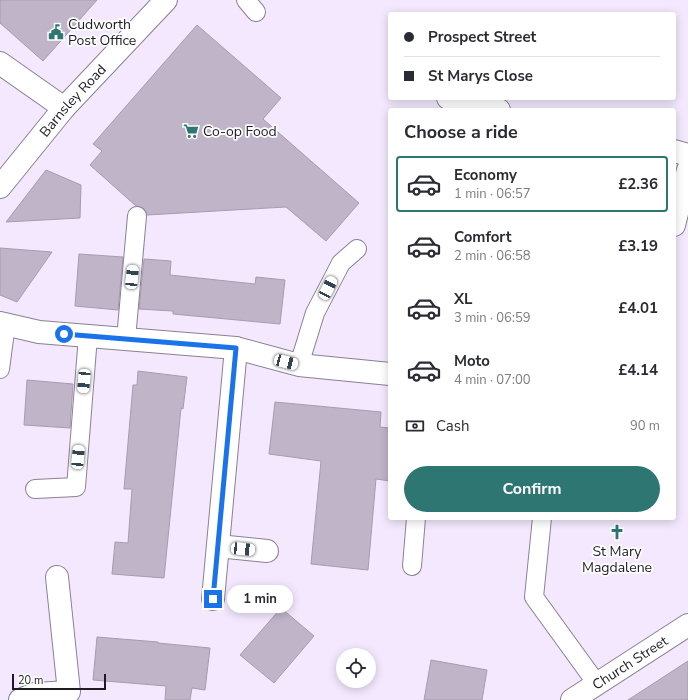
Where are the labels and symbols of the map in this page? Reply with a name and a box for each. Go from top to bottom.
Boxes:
place label: Cudworth Post Office [68,15,136,50]
public building icon: Cudworth Post Office [47,23,65,41]
street label: Barnsley Road [35,60,110,141]
supermarket icon: Co-op Food [182,122,200,140]
place label: Co-op Food [203,122,277,141]
car [125,264,139,290]
car [317,275,339,301]
route start [55,325,73,343]
car [273,353,299,371]
car [77,369,91,393]
car [71,445,85,469]
church icon: St Mary Magdalene [608,523,626,541]
car [230,542,256,556]
place label: St Mary Magdalene [582,542,652,577]
callout: 1 min [227,585,293,613]
route end [204,590,222,608]
street label: Church Street [589,631,672,694]
scale bar [12,672,106,691]

